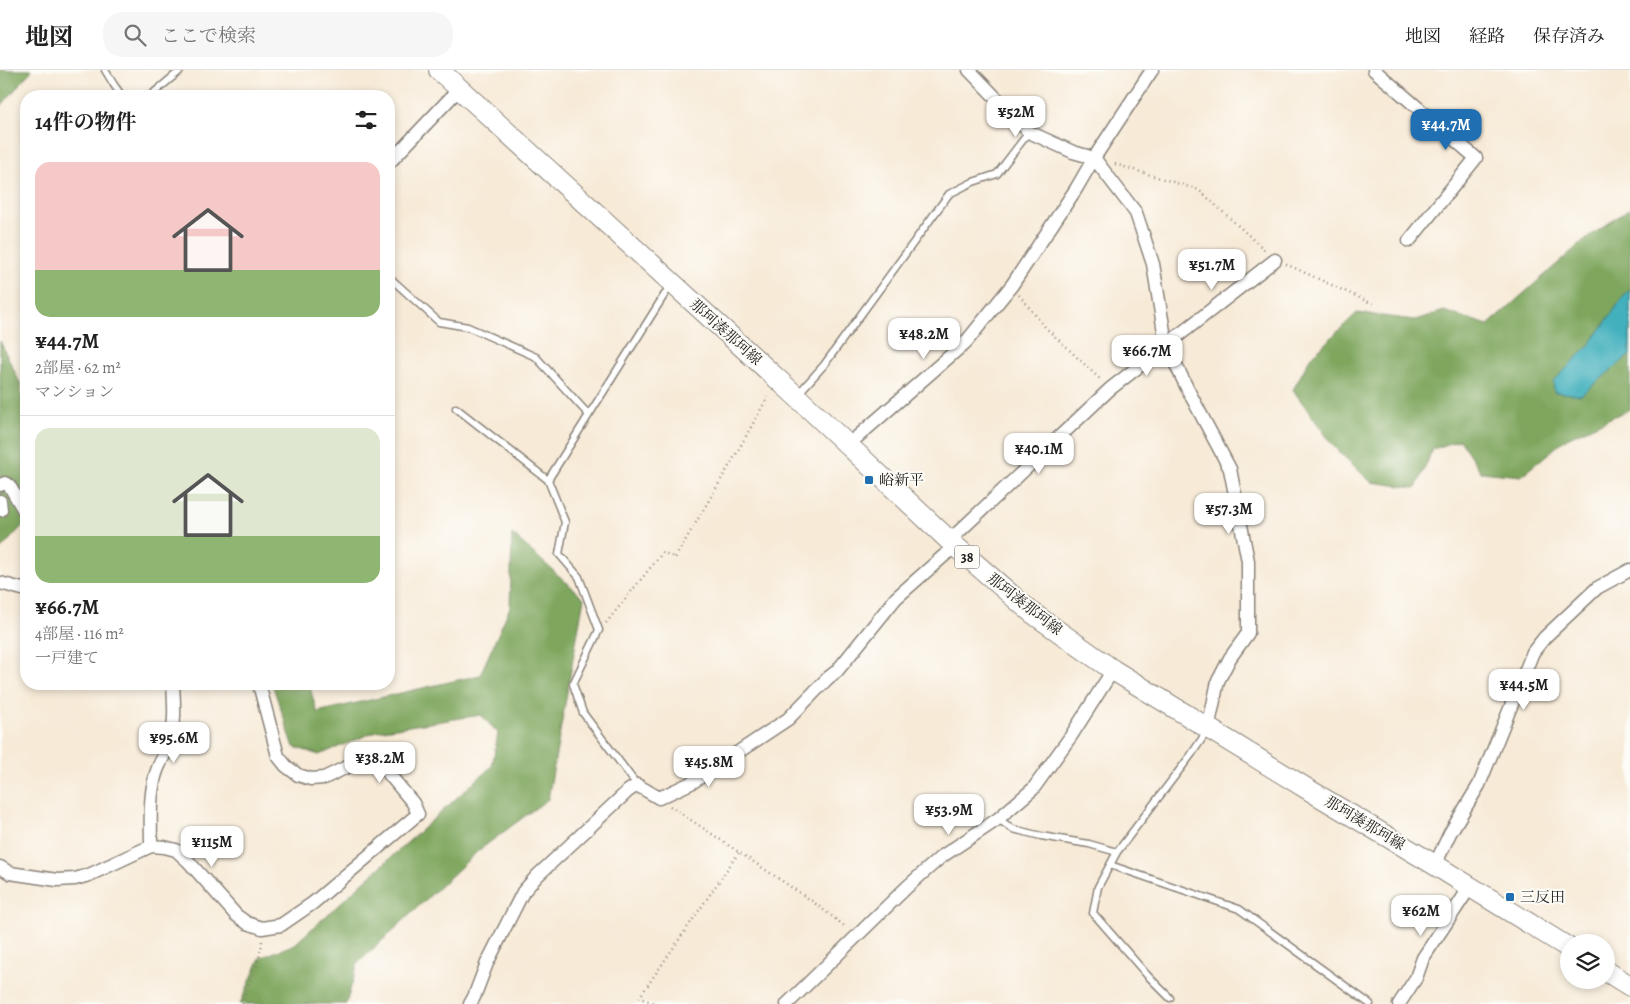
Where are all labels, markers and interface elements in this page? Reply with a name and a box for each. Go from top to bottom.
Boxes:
search box [103,12,453,57]
text: 地図 [25,21,73,53]
icon: search [121,21,149,49]
text: ここで検索 [161,23,256,49]
text: 地図 [1405,24,1441,48]
text: 経路 [1469,24,1505,48]
text: 保存済み [1533,24,1605,48]
pin: ¥52M [986,96,1046,138]
text: ¥52M [997,101,1035,123]
icon: filters [352,106,380,134]
text: 14件の物件 [35,108,136,136]
pin: ¥44.7M [1405,108,1487,151]
text: ¥44.7M [1422,114,1470,136]
icon: home [163,195,253,285]
pin: ¥51.7M [1171,248,1253,291]
text: ¥51.7M [1189,254,1235,276]
street label: 那珂湊那珂線 [686,294,766,370]
pin: ¥48.2M [883,318,965,360]
text: ¥48.2M [899,323,949,345]
text: ¥44.7M [35,327,99,355]
pin: ¥66.7M [1106,334,1188,377]
text: ¥66.7M [1123,340,1171,362]
text: 2部屋 · 62 m² [35,357,121,379]
text: マンション [35,381,114,403]
pin: ¥40.1M [998,432,1080,475]
text: ¥40.1M [1015,438,1063,460]
icon: home [163,460,253,550]
place label: 峪新平 [879,470,924,490]
marker: 峪新平 [863,474,875,486]
pin: ¥57.3M [1188,492,1270,535]
text: ¥57.3M [1205,498,1253,520]
road number: 38 [954,546,980,568]
street label: 那珂湊那珂線 [983,568,1067,640]
text: ¥66.7M [35,593,99,621]
text: 4部屋 · 116 m² [35,623,124,645]
text: 一戸建て [35,647,99,669]
pin: ¥44.5M [1483,668,1565,711]
text: ¥44.5M [1500,674,1548,696]
pin: ¥95.6M [133,722,215,764]
text: ¥95.6M [150,727,198,749]
pin: ¥38.2M [339,742,421,784]
pin: ¥45.8M [668,746,750,788]
text: ¥38.2M [355,747,405,769]
text: ¥45.8M [684,751,734,773]
street label: 那珂湊那珂線 [1321,791,1409,855]
pin: ¥53.9M [908,794,990,836]
text: ¥53.9M [925,799,973,821]
pin: ¥115M [177,826,247,868]
text: ¥115M [192,831,232,853]
place label: 三反田 [1520,887,1565,907]
marker: 三反田 [1504,891,1516,903]
pin: ¥62M [1391,894,1451,937]
text: ¥62M [1402,900,1440,922]
map controls [1560,934,1615,989]
button: layers [1560,934,1615,989]

